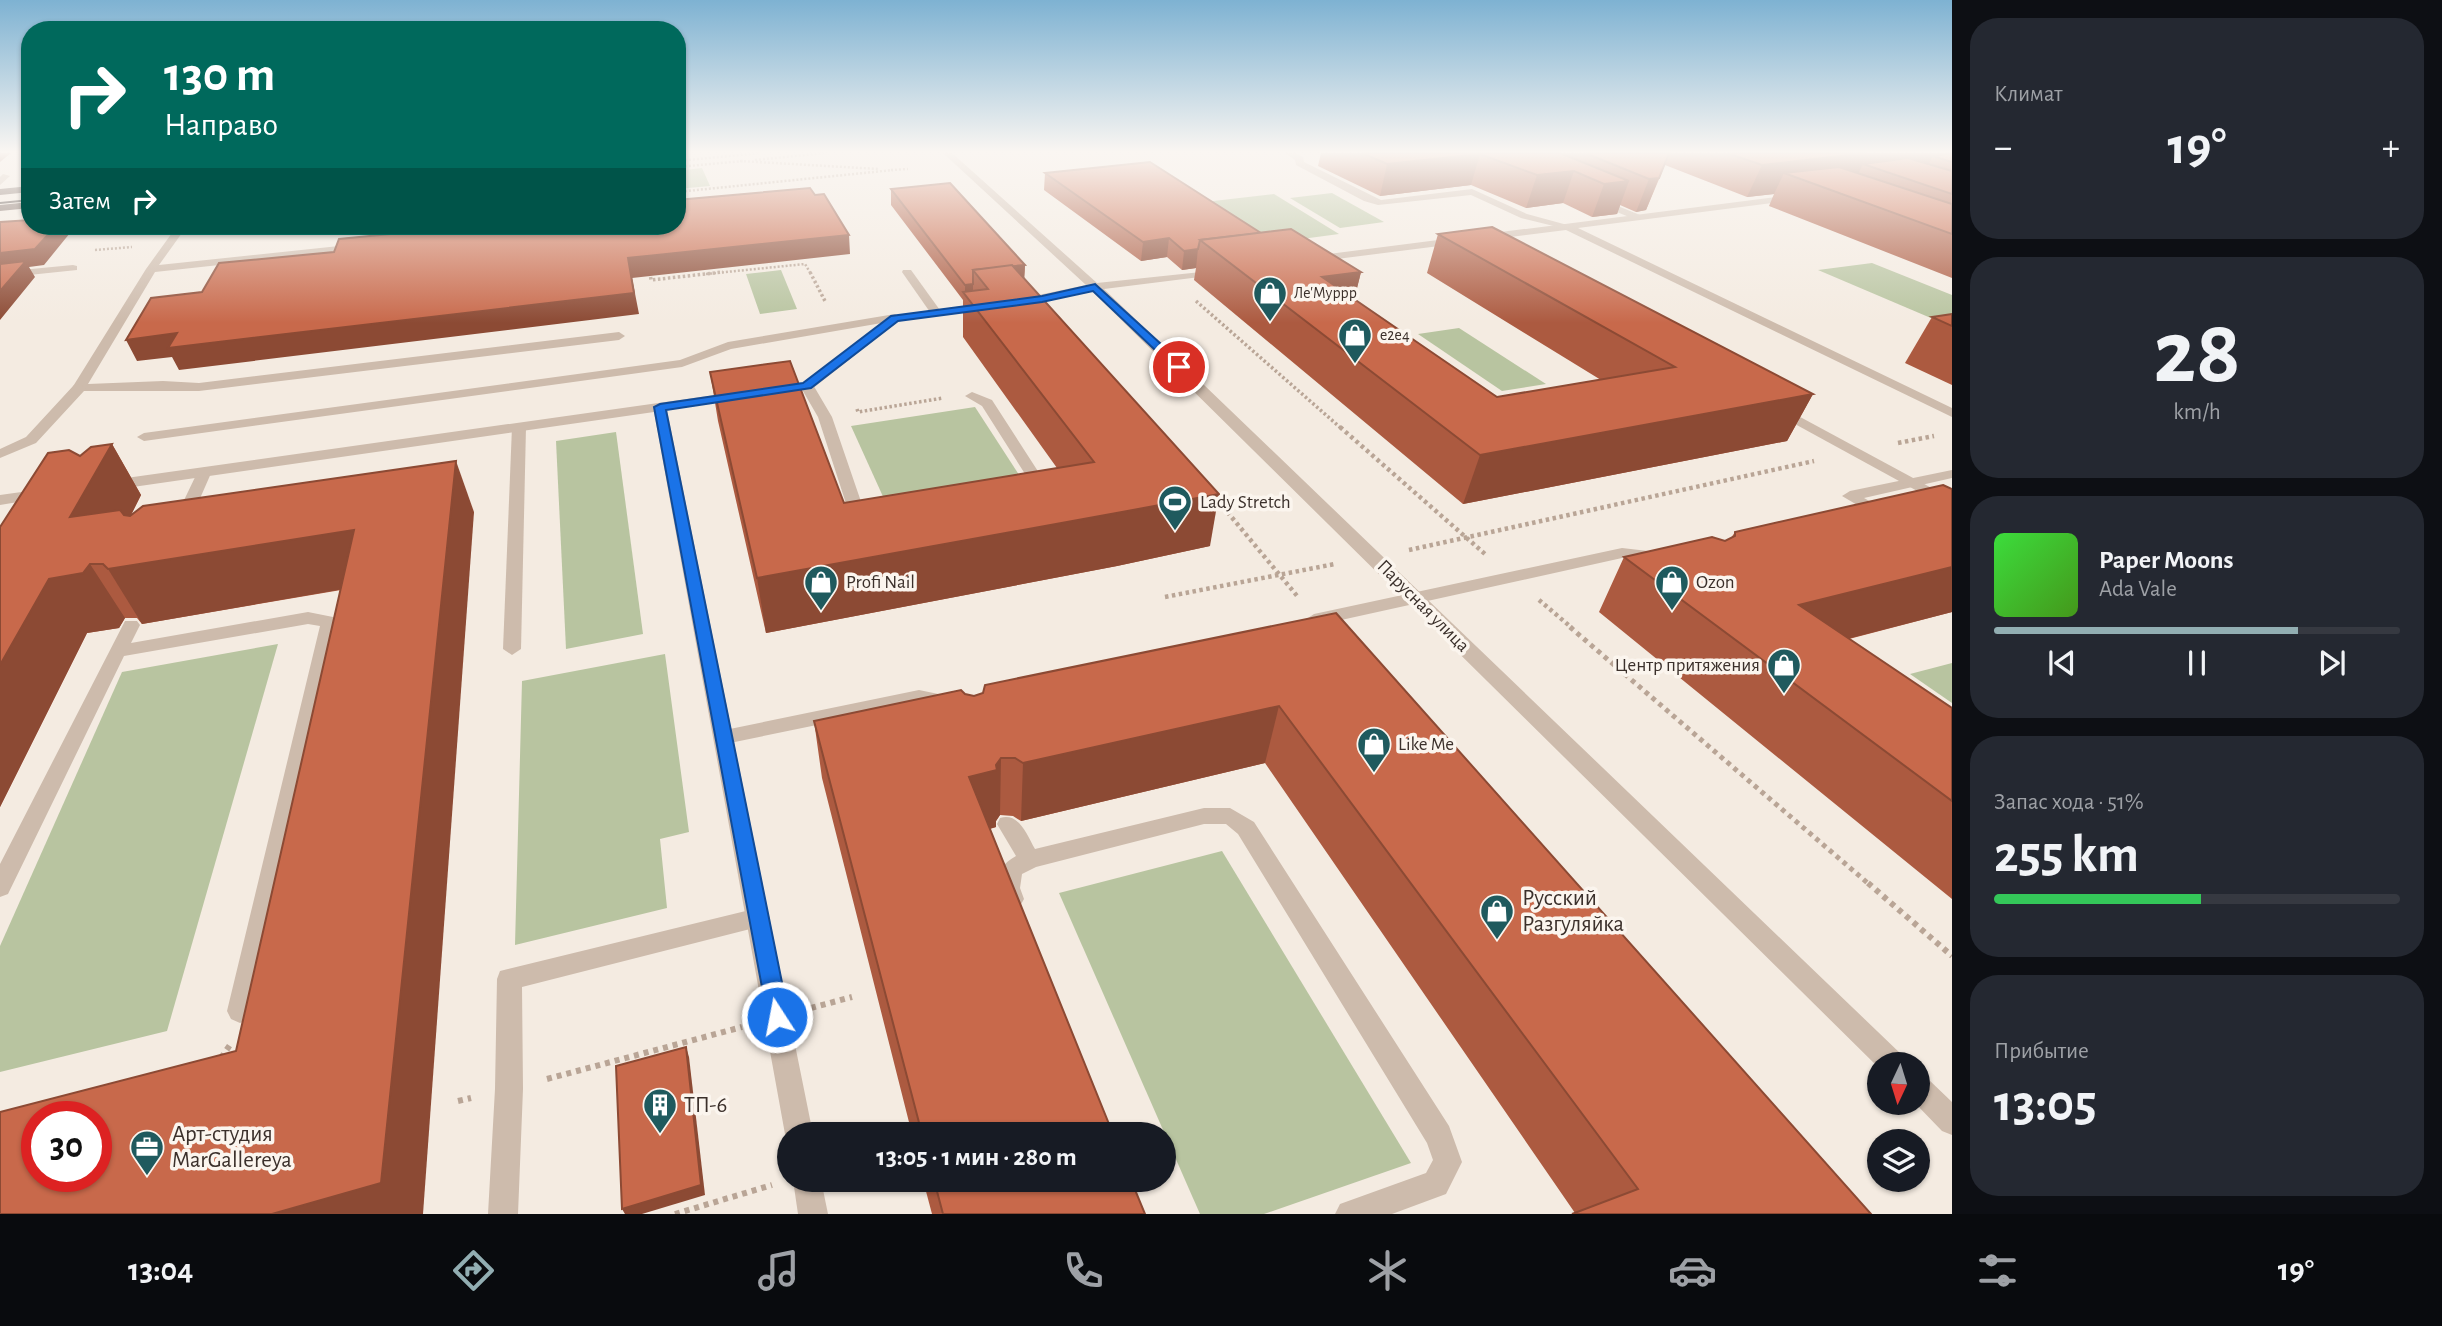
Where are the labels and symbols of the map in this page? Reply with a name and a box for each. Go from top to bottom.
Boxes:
shop icon: Ле'Муррр [1251,274,1289,323]
place label: Ле'Муррр [1294,285,1357,302]
shop icon: е2е4 [1336,316,1374,365]
place label: е2е4 [1380,327,1410,343]
pin [1149,337,1209,397]
sports icon: Lady Stretch [1156,483,1194,532]
place label: Lady Stretch [1200,493,1291,512]
street label: Парусная улица [1373,556,1473,656]
shop icon: Profi Nail [802,563,840,612]
shop icon: Ozon [1653,563,1691,612]
place label: Profi Nail [846,573,915,592]
place label: Ozon [1696,573,1735,592]
shop icon: Центр притяжения [1765,646,1803,695]
place label: Центр притяжения [1614,656,1760,675]
shop icon: Like Me [1355,725,1393,774]
place label: Like Me [1398,735,1454,754]
place label: Русский Разгуляйка [1522,887,1624,936]
shop icon: Русский Разгуляйка [1478,892,1516,941]
position arrow [740,980,814,1054]
north arrow [1867,1052,1930,1115]
building icon: ТП-6 [641,1086,679,1135]
place label: ТП-6 [684,1094,727,1117]
speed limit sign: 30 [21,1101,112,1192]
place label: Арт-студия MarGallereya [172,1123,292,1172]
office icon: Арт-студия MarGallereya [128,1128,166,1177]

